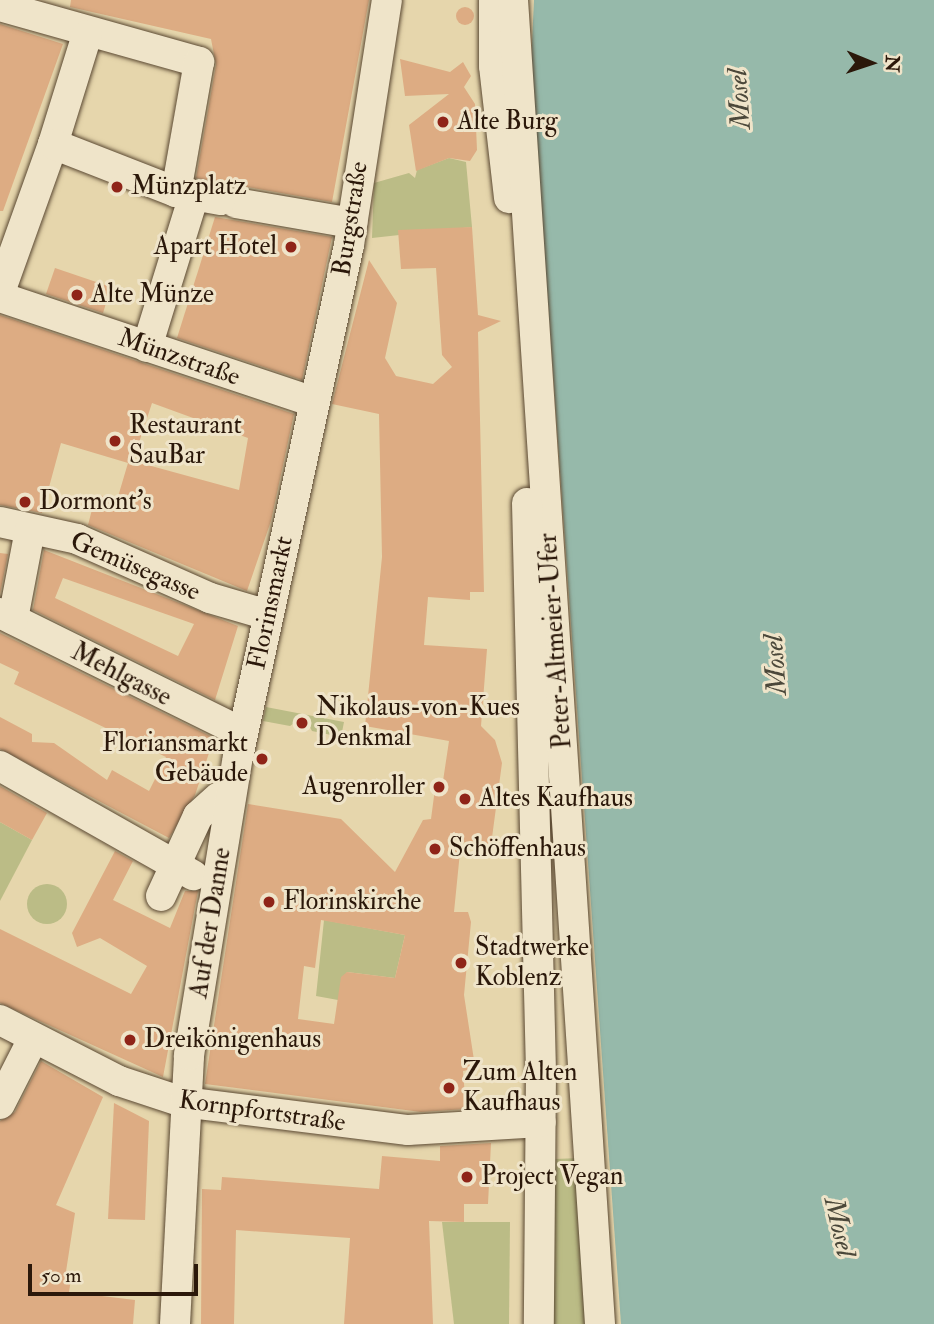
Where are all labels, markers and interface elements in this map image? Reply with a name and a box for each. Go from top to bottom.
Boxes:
north arrow [836,28,906,98]
text: N [880,55,904,73]
water label: Mosel [721,68,759,130]
place label: Alte Burg [457,106,558,138]
marker: Alte Burg [435,114,451,130]
street label: Burgstraße [327,160,375,278]
place label: Münzplatz [131,171,247,203]
marker: Münzplatz [109,179,125,195]
place label: Apart Hotel [154,231,277,263]
marker: Apart Hotel [283,239,299,255]
place label: Alte Münze [91,279,214,311]
marker: Alte Münze [69,287,85,303]
street label: Münzstraße [114,323,244,393]
place label: Restaurant SauBar [129,410,242,472]
marker: Restaurant SauBar [107,433,123,449]
place label: Dormont's [39,486,152,518]
marker: Dormont's [17,494,33,510]
street label: Gemüsegasse [65,526,205,608]
street label: Peter-Altmeier-Ufer [533,532,579,750]
street label: Florinsmarkt [242,534,300,672]
water label: Mosel [757,634,795,696]
street label: Mehlgasse [66,637,176,713]
place label: Nikolaus-von-Kues Denkmal [316,692,520,754]
marker: Nikolaus-von-Kues Denkmal [294,715,310,731]
place label: Floriansmarkt Gebäude [102,728,248,790]
marker: Floriansmarkt Gebäude [254,751,270,767]
place label: Augenroller [302,771,425,803]
marker: Augenroller [431,779,447,795]
place label: Altes Kaufhaus [479,783,633,815]
marker: Altes Kaufhaus [457,791,473,807]
place label: Schöffenhaus [449,833,586,865]
marker: Schöffenhaus [427,841,443,857]
street label: Auf der Danne [184,845,238,1001]
place label: Florinskirche [283,886,421,918]
marker: Florinskirche [261,894,277,910]
place label: Stadtwerke Koblenz [475,932,589,993]
marker: Stadtwerke Koblenz [453,955,469,971]
place label: Dreikönigenhaus [144,1024,321,1056]
marker: Dreikönigenhaus [122,1032,138,1048]
place label: Zum Alten Kaufhaus [463,1057,577,1118]
marker: Zum Alten Kaufhaus [441,1080,457,1096]
street label: Kornpfortstraße [177,1085,347,1139]
place label: Project Vegan [481,1161,623,1193]
marker: Project Vegan [459,1169,475,1185]
water label: Mosel [816,1194,862,1260]
scale bar [32,1250,201,1294]
text: 50 m [41,1262,82,1289]

